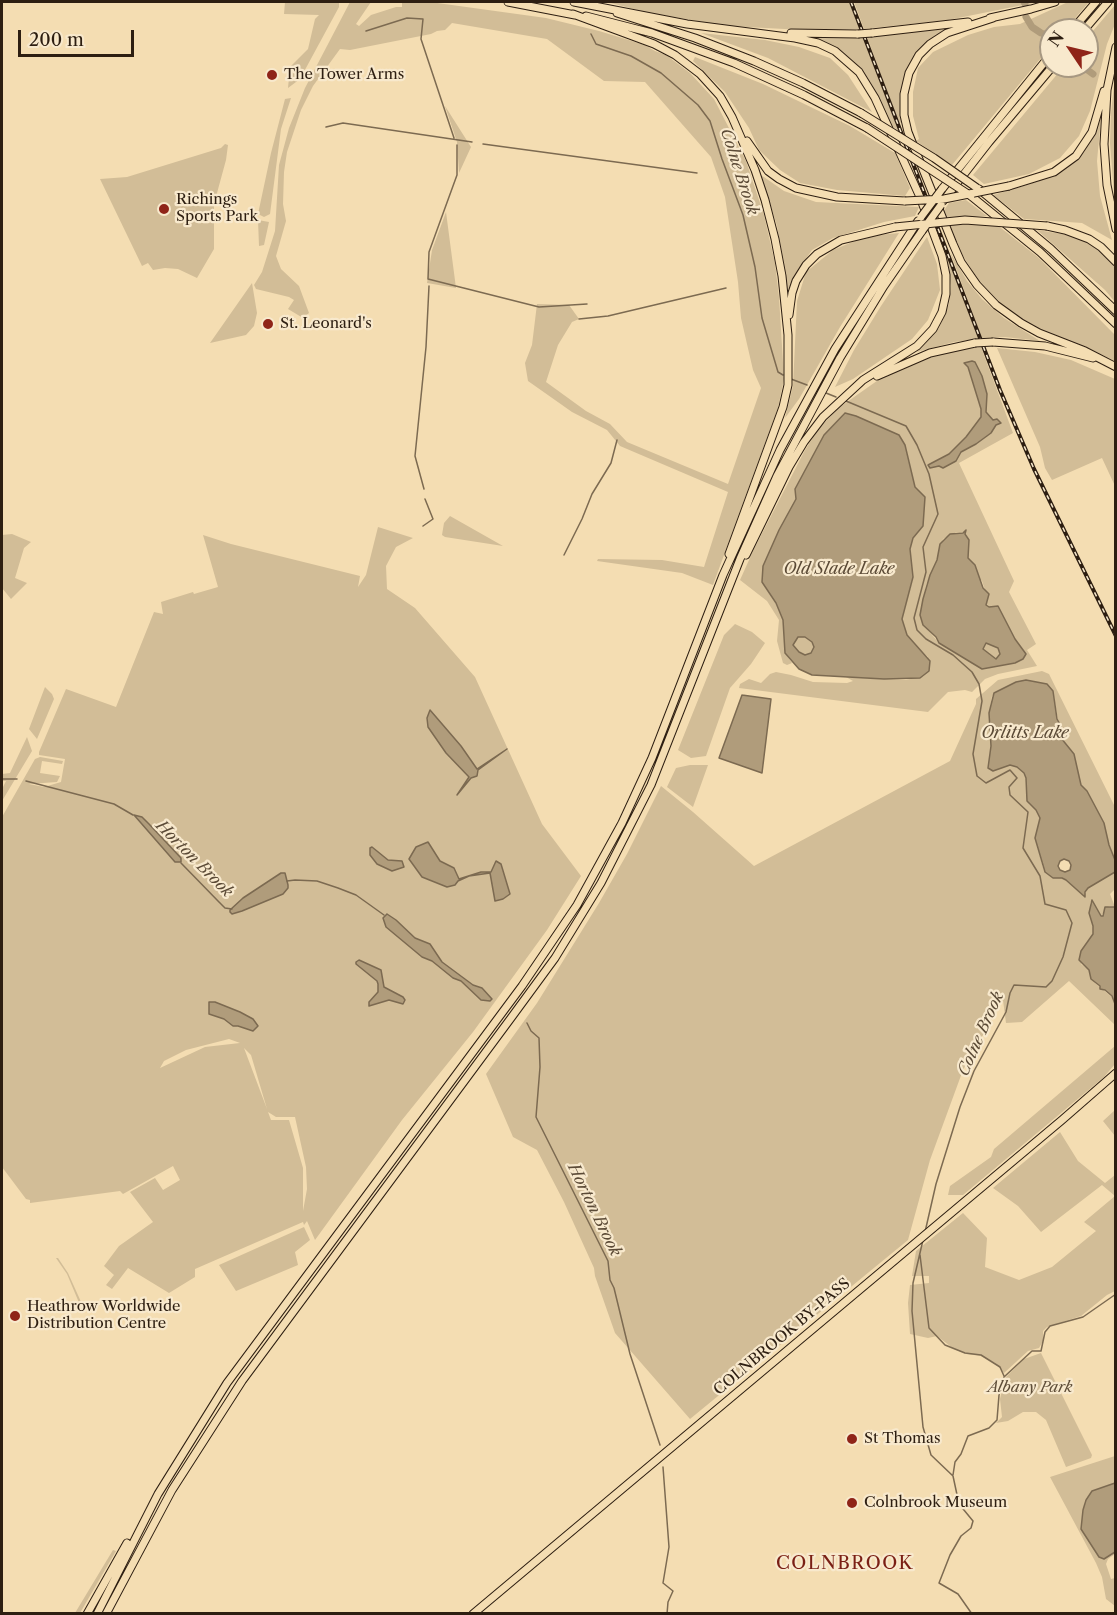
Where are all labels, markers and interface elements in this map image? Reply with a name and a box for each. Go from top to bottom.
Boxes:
scale bar [21,18,136,56]
north arrow [1039,18,1099,78]
text: N [1044,27,1068,50]
text: 200 m [29,29,84,51]
place label: The Tower Arms [284,66,404,84]
marker: The Tower Arms [265,68,279,82]
water label: Colne Brook [716,126,762,218]
place label: Richings Sports Park [176,191,258,226]
marker: Richings Sports Park [157,202,171,216]
place label: St. Leonard's [280,315,372,333]
marker: St. Leonard's [261,317,275,331]
water label: Old Slade Lake [783,559,895,579]
water label: Orlitts Lake [981,723,1069,743]
water label: Horton Brook [151,816,237,902]
water label: Colne Brook [954,989,1008,1079]
water label: Horton Brook [563,1160,625,1260]
street label: COLNBROOK BY-PASS [710,1275,854,1399]
place label: Heathrow Worldwide Distribution Centre [27,1298,180,1333]
marker: Heathrow Worldwide Distribution Centre [8,1309,22,1323]
park label: Albany Park [987,1379,1073,1397]
place label: St Thomas [864,1430,941,1448]
marker: St Thomas [845,1432,859,1446]
place label: Colnbrook Museum [864,1494,1007,1512]
marker: Colnbrook Museum [845,1496,859,1510]
district label: COLNBROOK [776,1553,914,1575]

